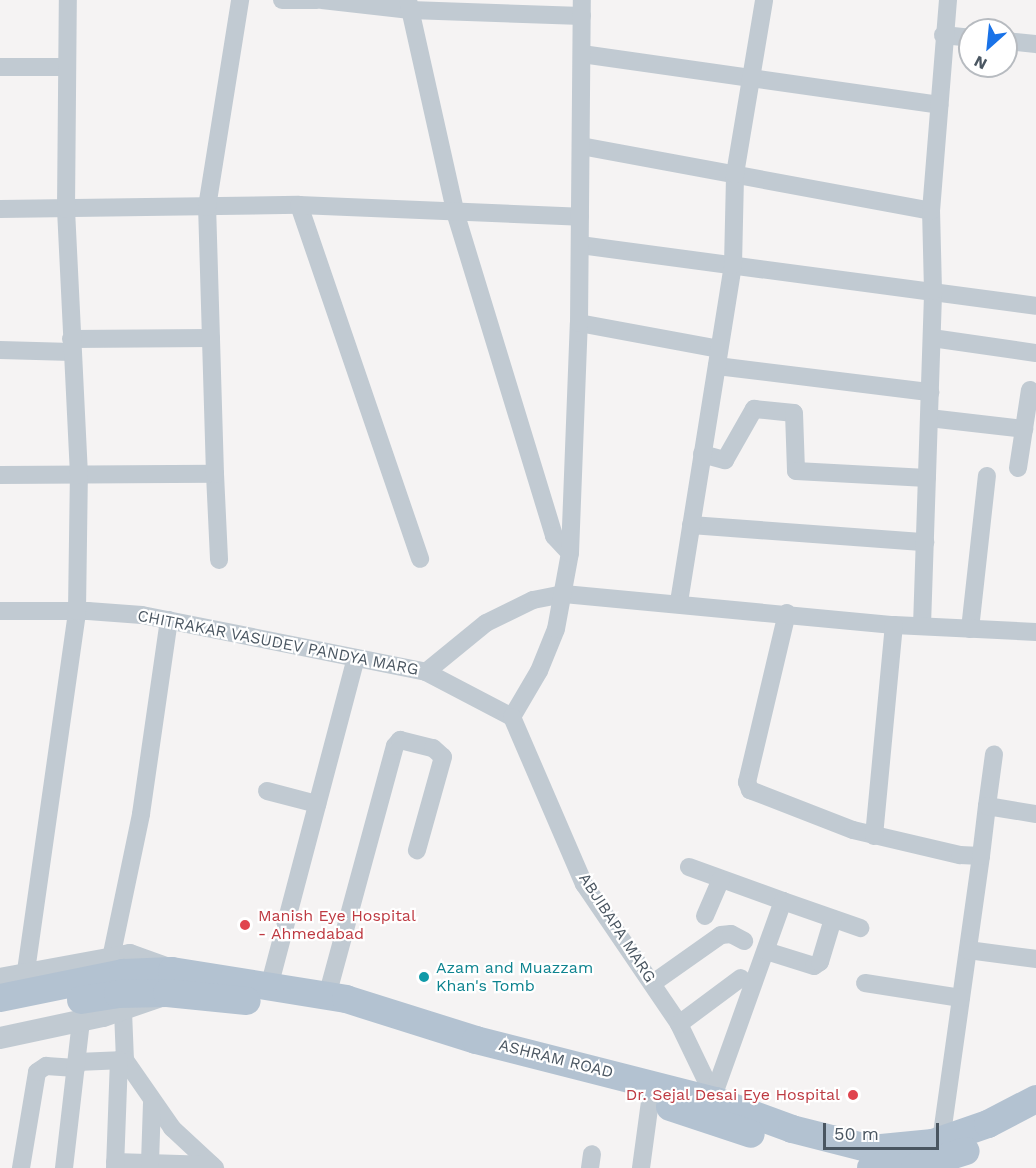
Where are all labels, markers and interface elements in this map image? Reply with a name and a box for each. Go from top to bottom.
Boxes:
north arrow [958,18,1018,78]
text: N [971,52,990,74]
street label: CHITRAKAR VASUDEV PANDYA MARG [135,606,421,680]
street label: ABJIBAPA MARG [574,870,660,986]
place label: Manish Eye Hospital - Ahmedabad [258,906,416,944]
marker: Manish Eye Hospital - Ahmedabad [236,916,254,934]
place label: Azam and Muazzam Khan's Tomb [436,958,593,996]
marker: Azam and Muazzam Khan's Tomb [417,970,431,984]
street label: ASHRAM ROAD [497,1036,615,1082]
place label: Dr. Sejal Desai Eye Hospital [625,1085,840,1105]
marker: Dr. Sejal Desai Eye Hospital [844,1086,862,1104]
scale bar [826,1111,942,1149]
text: 50 m [834,1123,879,1144]

